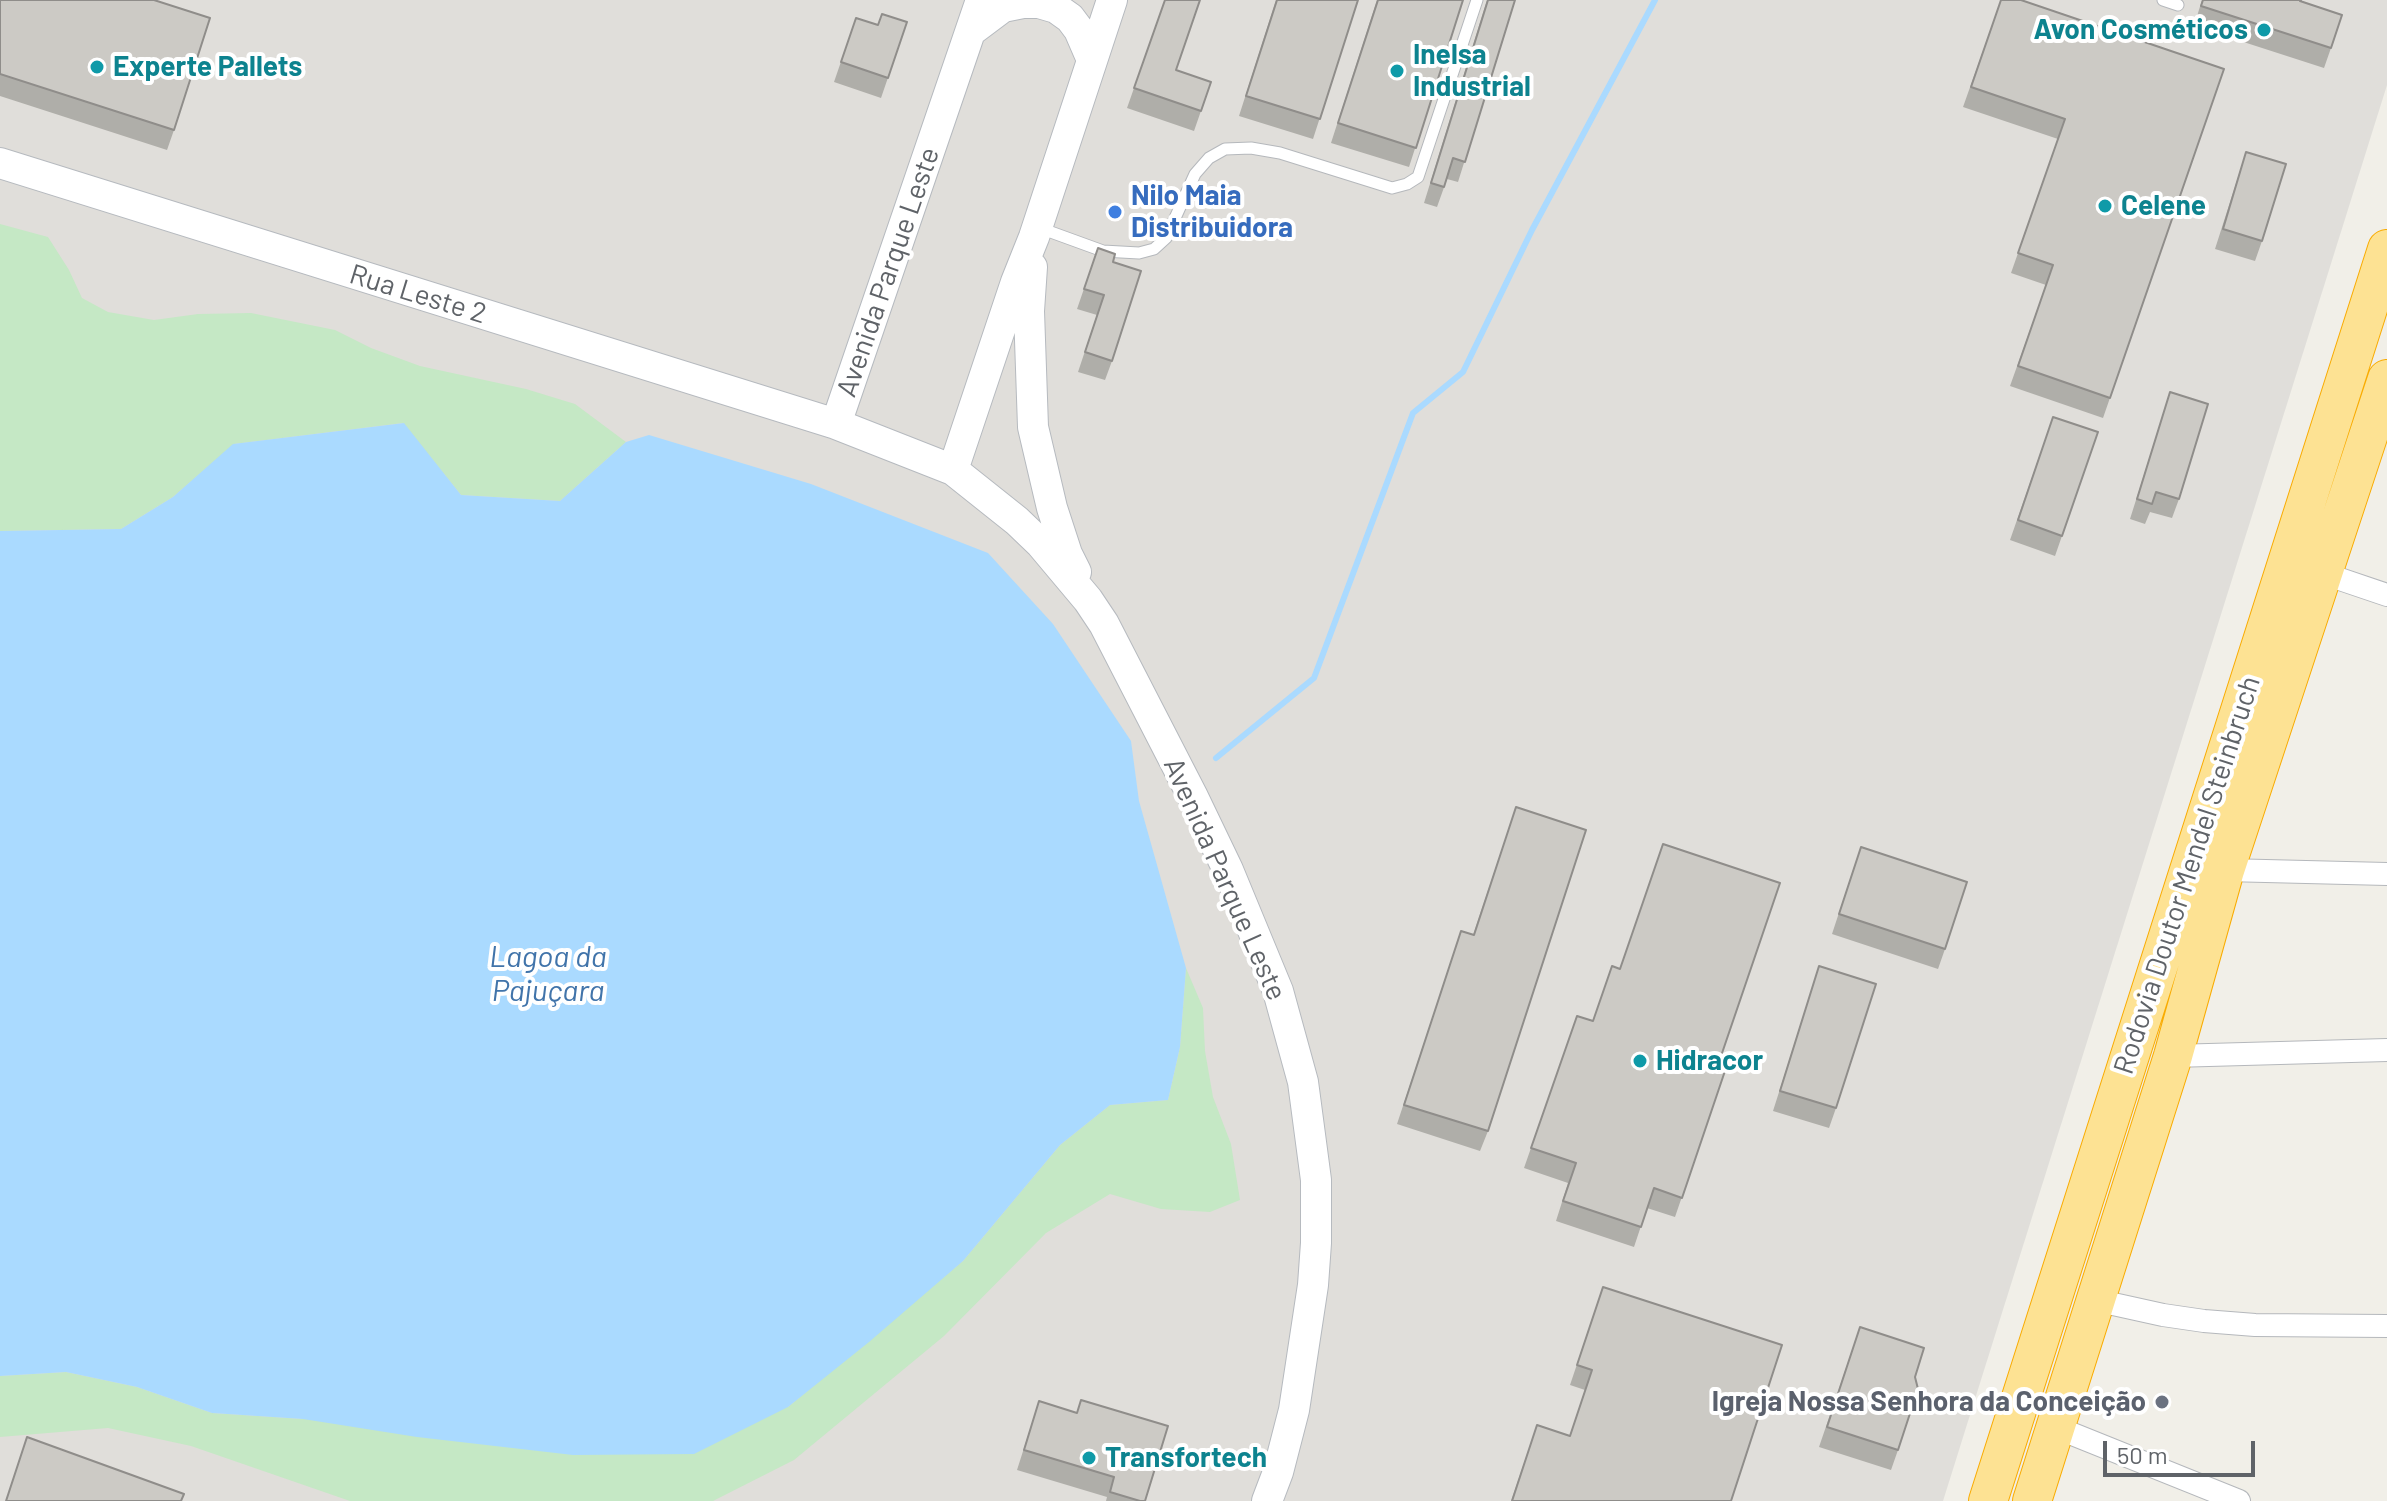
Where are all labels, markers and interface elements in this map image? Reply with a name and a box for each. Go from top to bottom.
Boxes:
place label: Avon Cosméticos [2033,13,2248,47]
marker: Avon Cosméticos [2255,21,2273,39]
place label: Inelsa Industrial [1413,38,1531,104]
place label: Experte Pallets [113,50,302,84]
marker: Experte Pallets [88,58,106,76]
marker: Inelsa Industrial [1388,62,1406,80]
street label: Avenida Parque Leste [830,143,946,401]
place label: Nilo Maia Distribuidora [1131,179,1293,245]
place label: Celene [2121,189,2206,223]
marker: Celene [2096,197,2114,215]
marker: Nilo Maia Distribuidora [1106,203,1124,221]
street label: Rua Leste 2 [345,257,491,331]
street label: Rodovia Doutor Mendel Steinbruch [2107,672,2267,1078]
street label: Avenida Parque Leste [1156,753,1294,1005]
water label: Lagoa da Pajuçara [489,939,607,1010]
place label: Hidracor [1656,1044,1763,1078]
marker: Hidracor [1631,1052,1649,1070]
place label: Igreja Nossa Senhora da Conceição [1712,1385,2146,1419]
marker: Igreja Nossa Senhora da Conceição [2153,1393,2171,1411]
scale bar [2107,1425,2259,1475]
text: 50 m [2117,1440,2168,1469]
place label: Transfortech [1105,1441,1267,1475]
marker: Transfortech [1080,1449,1098,1467]

